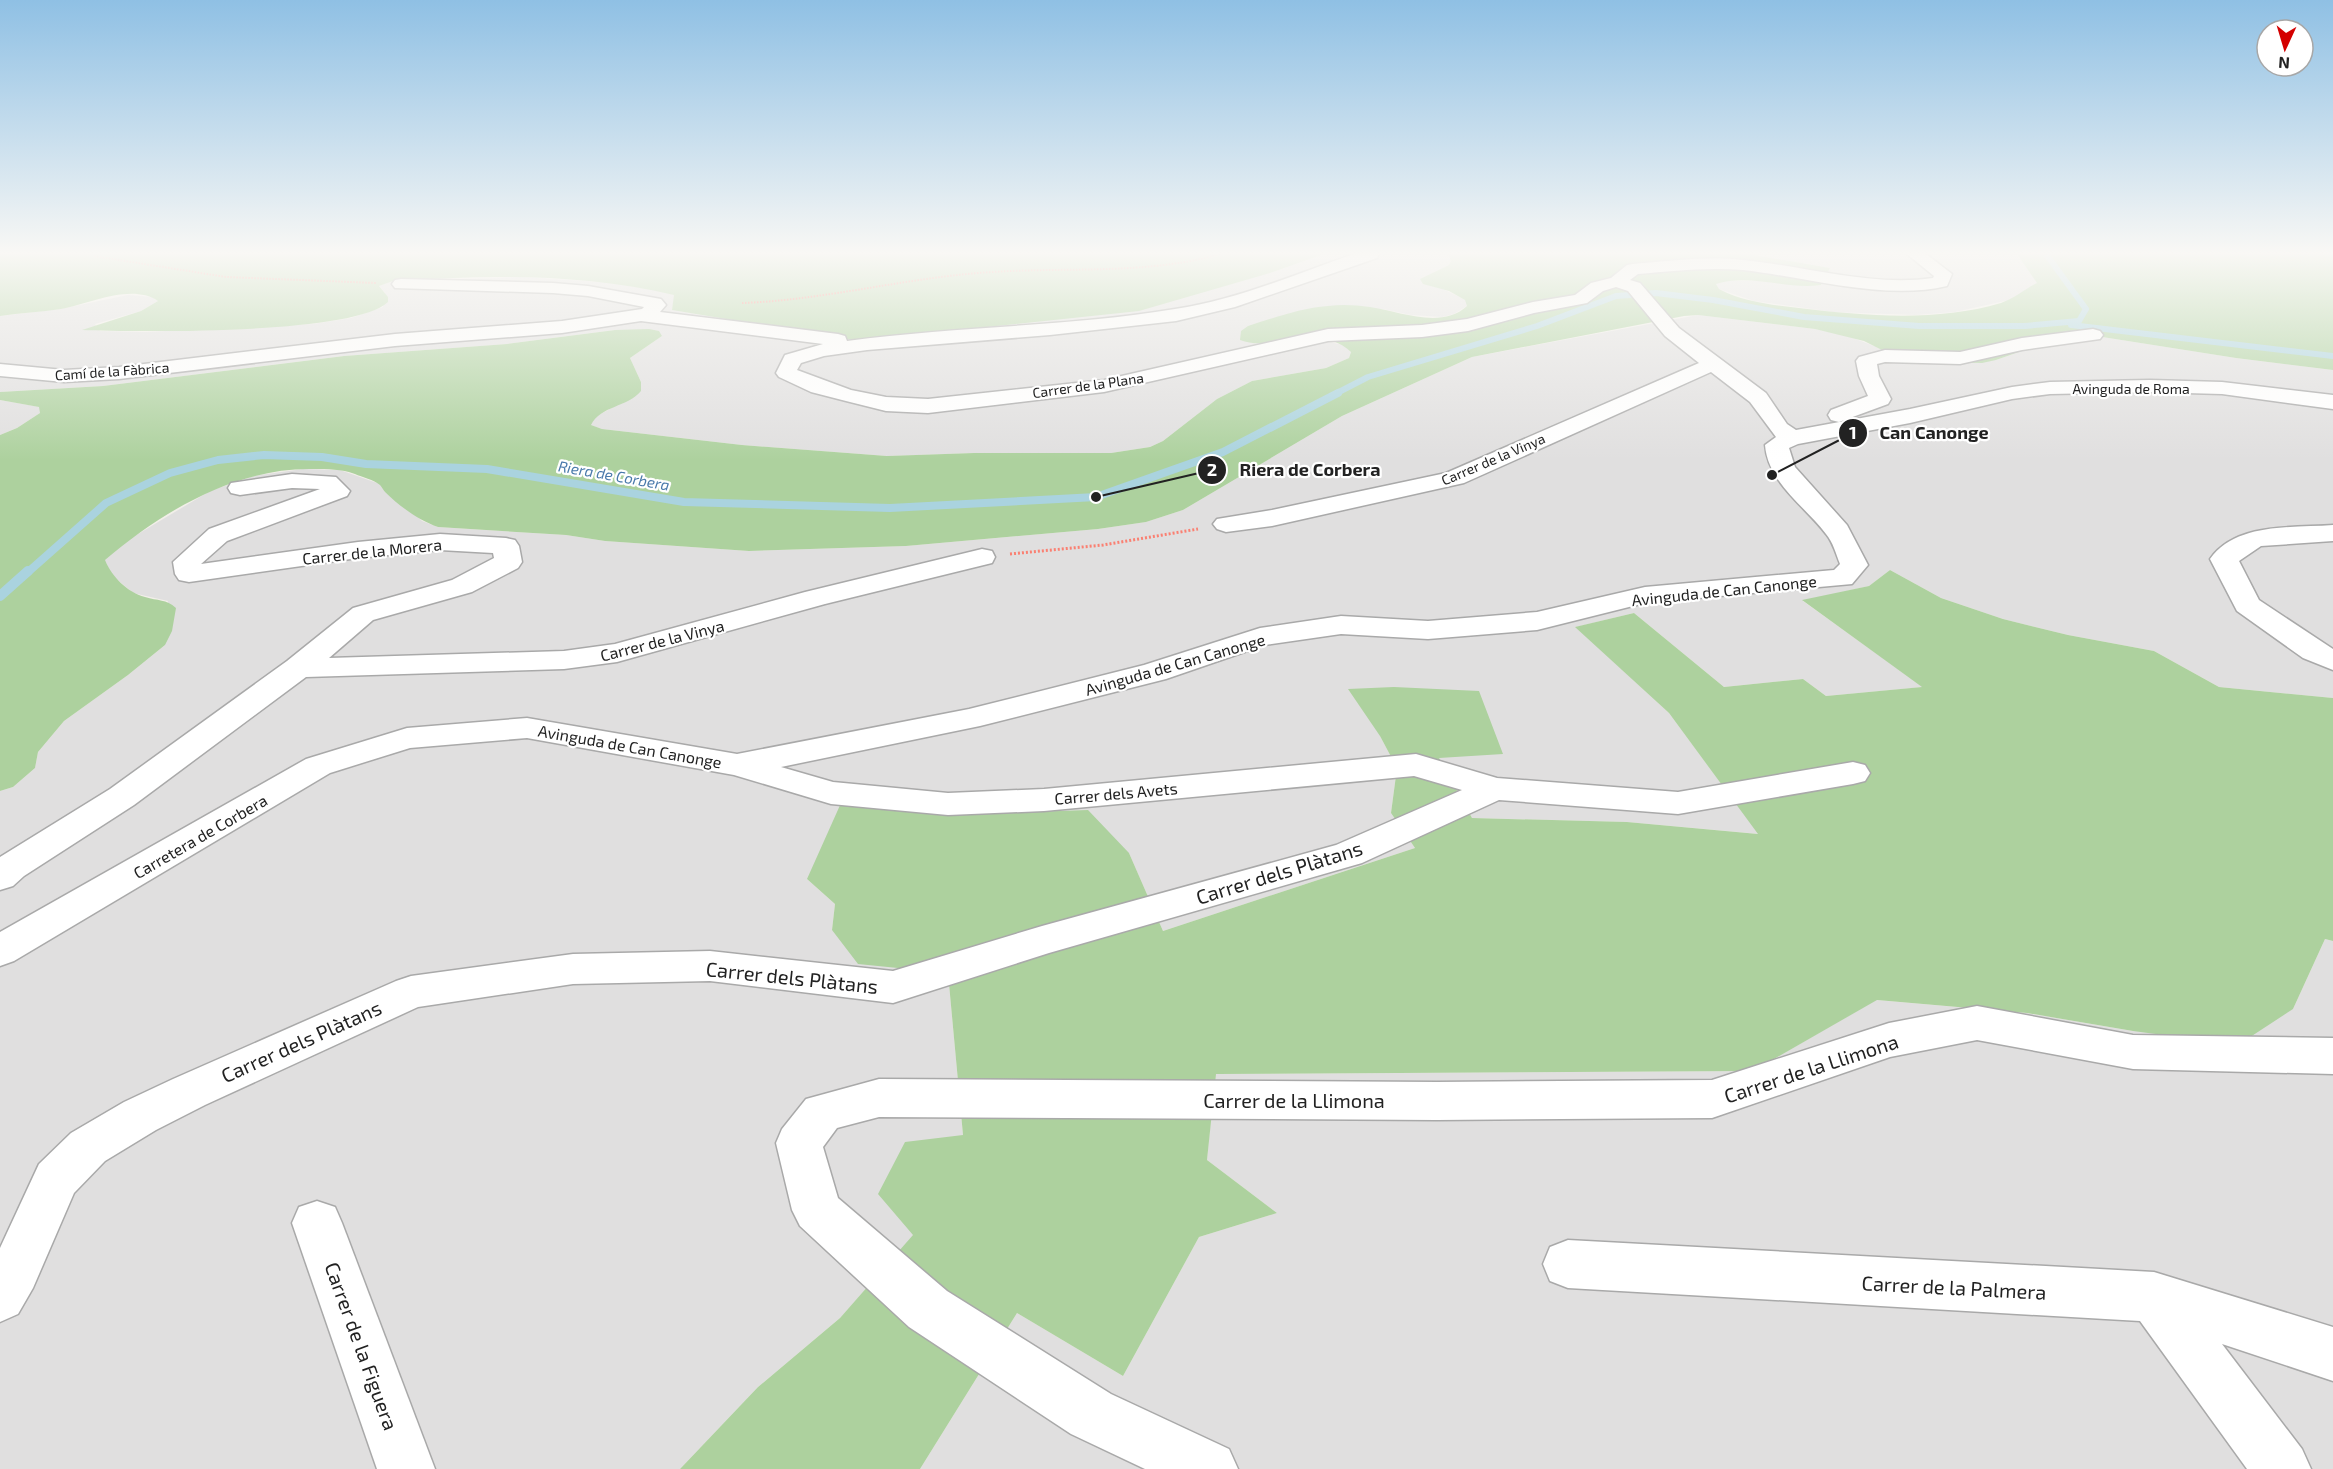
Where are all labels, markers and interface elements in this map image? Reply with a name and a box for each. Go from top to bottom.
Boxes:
north arrow [2255,18,2315,78]
text: N [2277,54,2290,73]
street label: Camí de la Fàbrica [54,359,170,383]
street label: Carrer de la Plana [1031,369,1145,401]
street label: Avinguda de Roma [2072,380,2190,397]
callout: Can Canonge [1838,415,2001,451]
text: 1 [1849,421,1857,443]
text: Can Canonge [1879,421,1989,443]
street label: Carrer de la Vinya [1439,429,1547,489]
callout: Riera de Corbera [1197,452,1392,488]
water label: Riera de Corbera [557,456,671,494]
text: 2 [1207,458,1217,480]
text: Riera de Corbera [1240,458,1380,480]
street label: Carrer de la Morera [301,534,443,568]
street label: Avinguda de Can Canonge [1630,571,1818,609]
street label: Carrer de la Vinya [598,615,726,665]
street label: Avinguda de Can Canonge [1083,629,1267,699]
street label: Avinguda de Can Canonge [537,720,723,772]
street label: Carrer dels Avets [1054,778,1178,808]
street label: Carretera de Corbera [130,790,270,882]
street label: Carrer dels Plàtans [1193,835,1365,909]
street label: Carrer dels Plàtans [705,956,879,998]
street label: Carrer dels Plàtans [217,995,385,1087]
street label: Carrer de la Llimona [1721,1029,1901,1107]
street label: Carrer de la Llimona [1203,1088,1385,1112]
street label: Carrer de la Figuera [320,1259,404,1433]
street label: Carrer de la Palmera [1861,1270,2047,1304]

